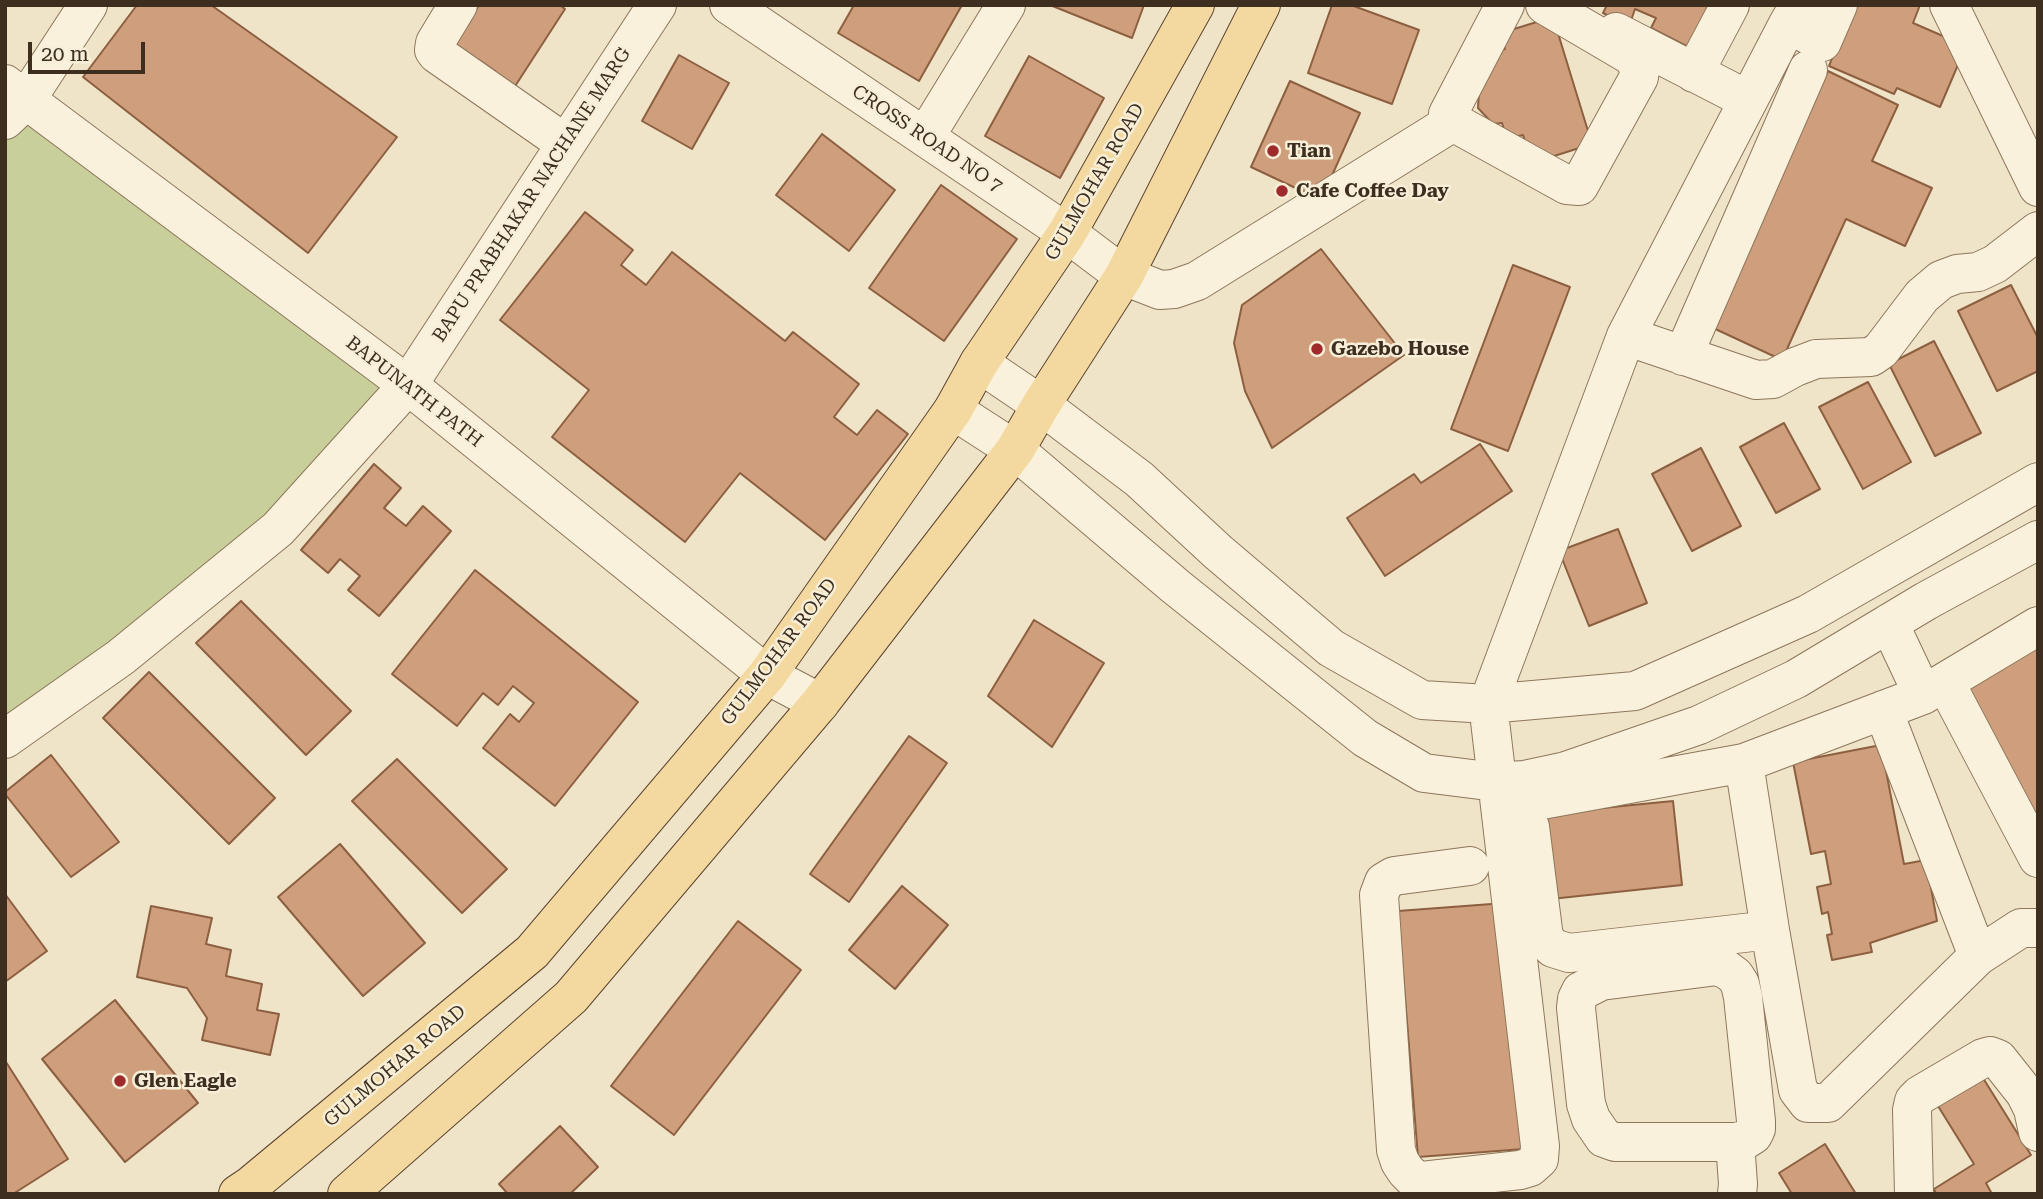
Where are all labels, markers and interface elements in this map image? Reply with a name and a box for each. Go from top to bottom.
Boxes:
scale bar [32,28,149,72]
text: 20 m [41,42,89,66]
street label: BAPU PRABHAKAR NACHANE MARG [428,44,636,346]
street label: CROSS ROAD NO 7 [848,80,1006,198]
street label: GULMOHAR ROAD [1041,99,1149,265]
place label: Tian [1287,140,1331,162]
marker: Tian [1265,143,1281,159]
place label: Cafe Coffee Day [1296,180,1449,202]
marker: Cafe Coffee Day [1274,183,1290,199]
street label: BAPUNATH PATH [341,332,487,452]
place label: Gazebo House [1331,338,1469,360]
marker: Gazebo House [1309,341,1325,357]
street label: GULMOHAR ROAD [716,574,842,730]
street label: GULMOHAR ROAD [320,1000,470,1132]
place label: Glen Eagle [134,1070,237,1092]
marker: Glen Eagle [112,1073,128,1089]

